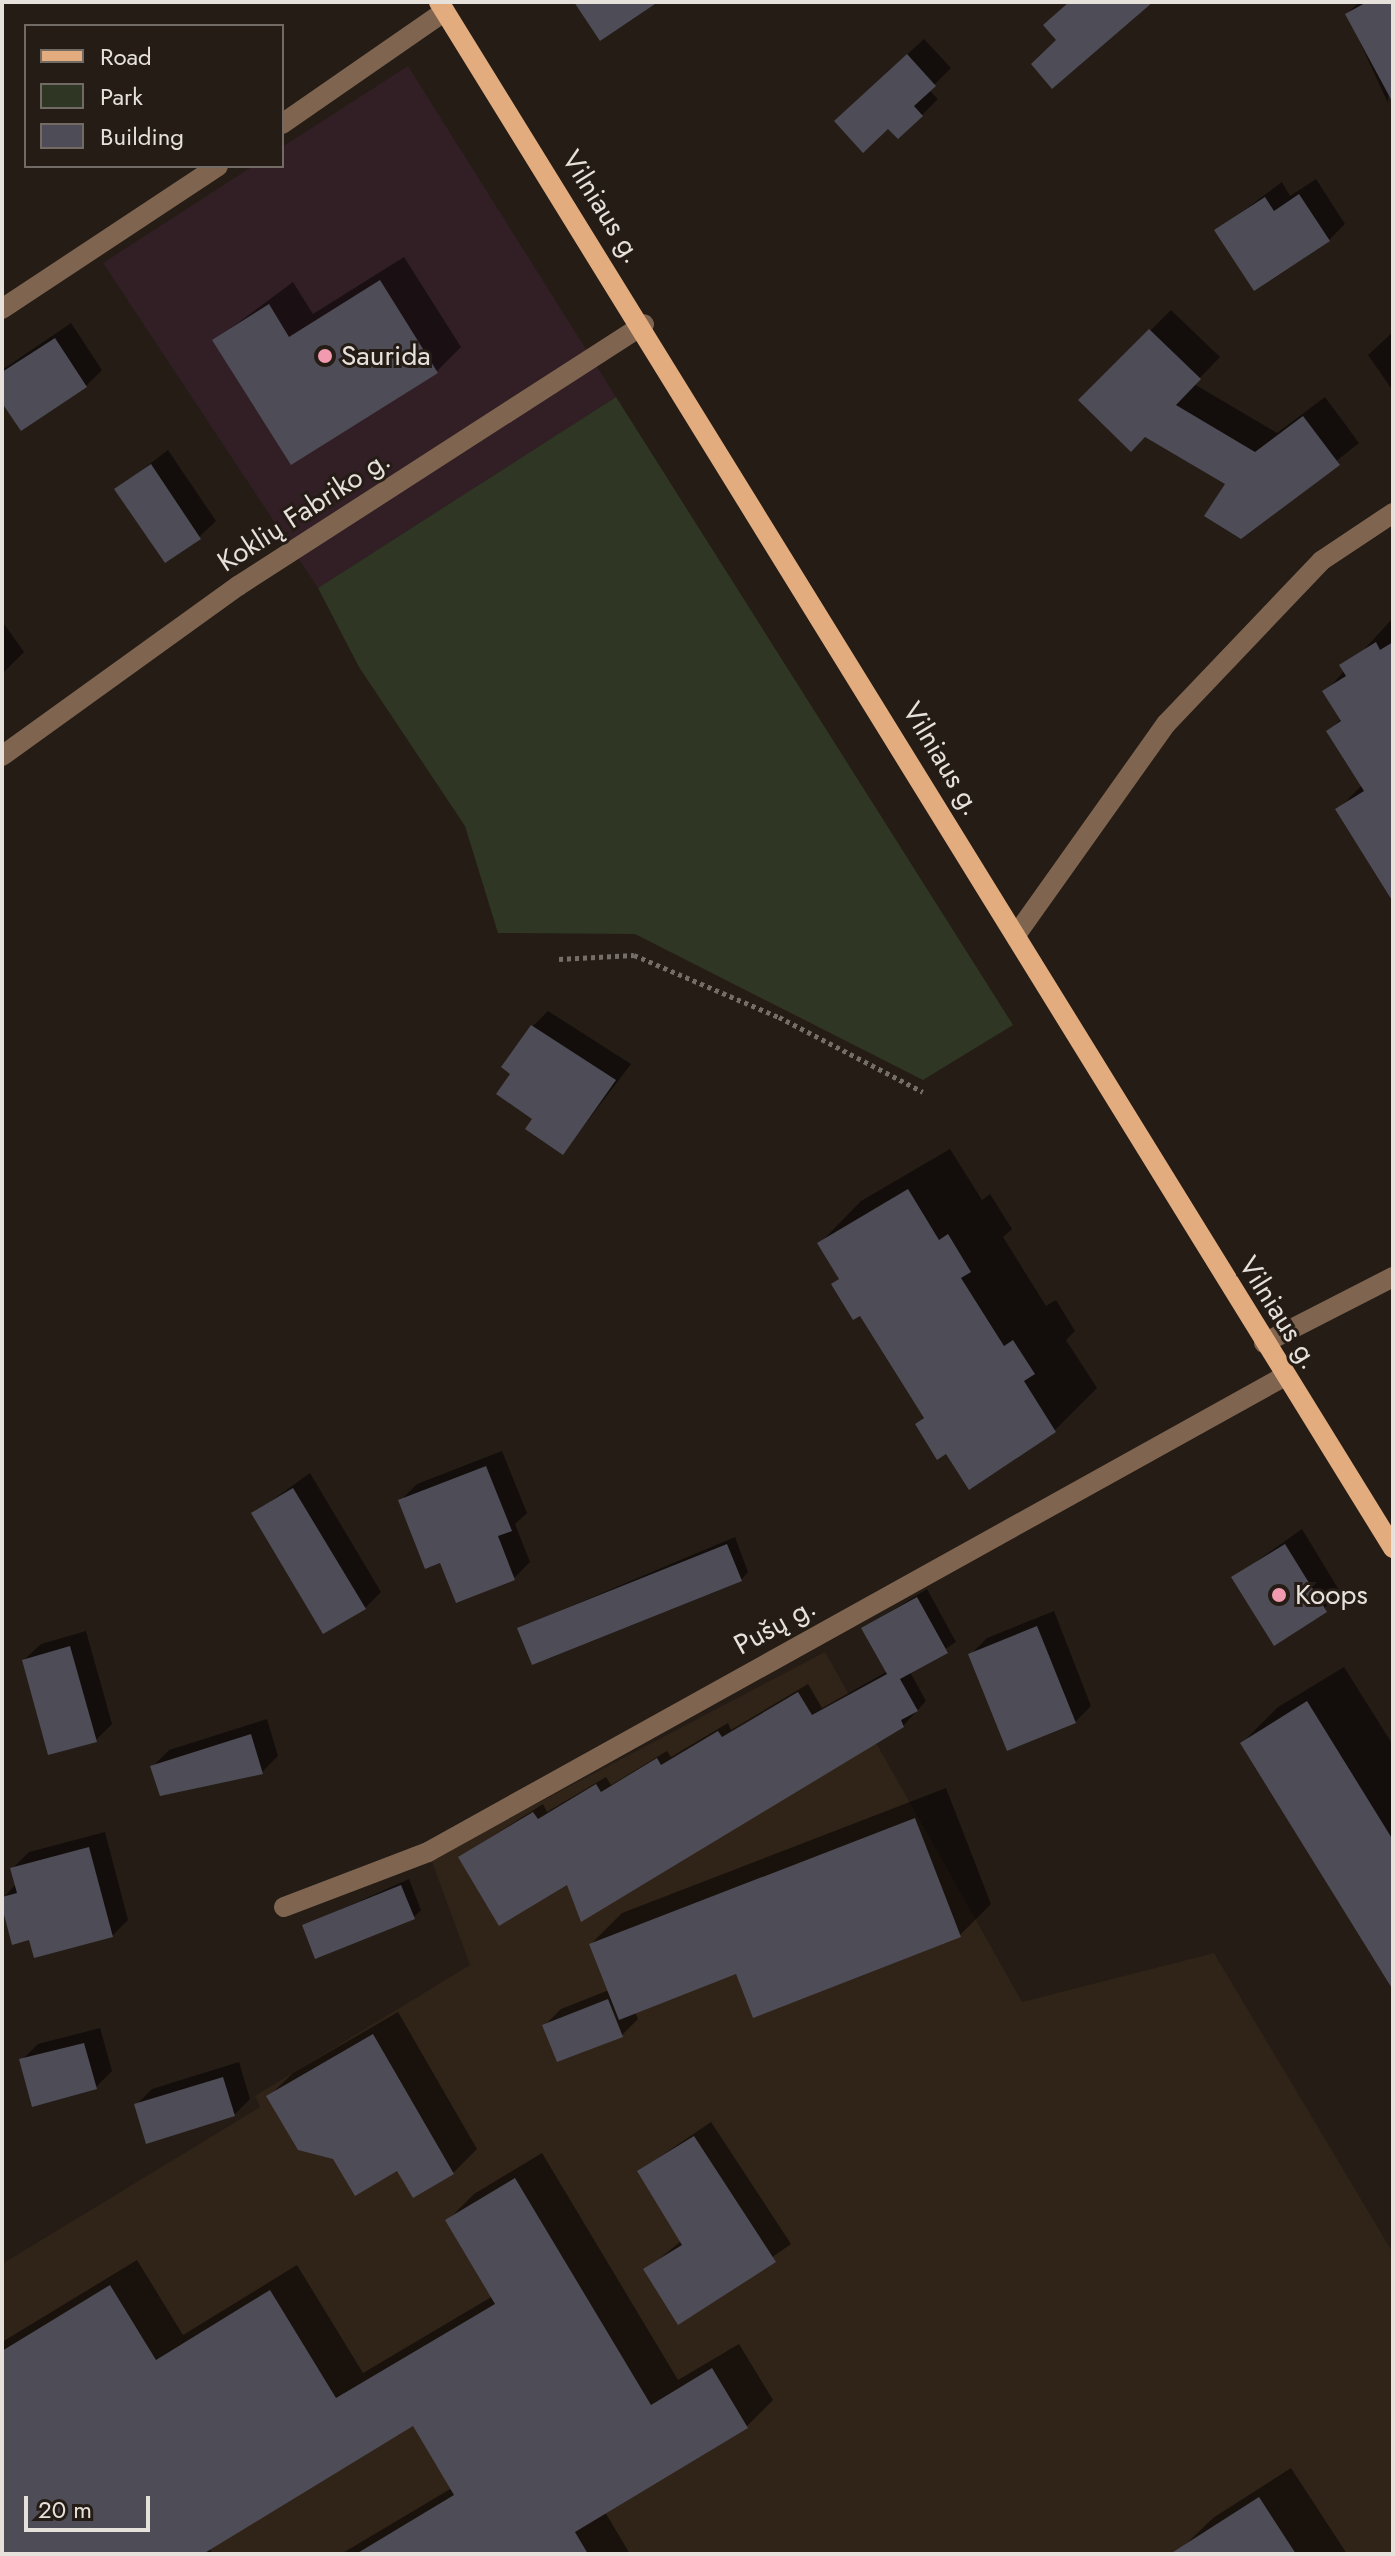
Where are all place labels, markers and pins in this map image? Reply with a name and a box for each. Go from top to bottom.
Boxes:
place label: Saurida [341,339,431,373]
marker: Saurida [316,347,334,365]
place label: Koops [1295,1578,1368,1612]
marker: Koops [1270,1586,1288,1604]

